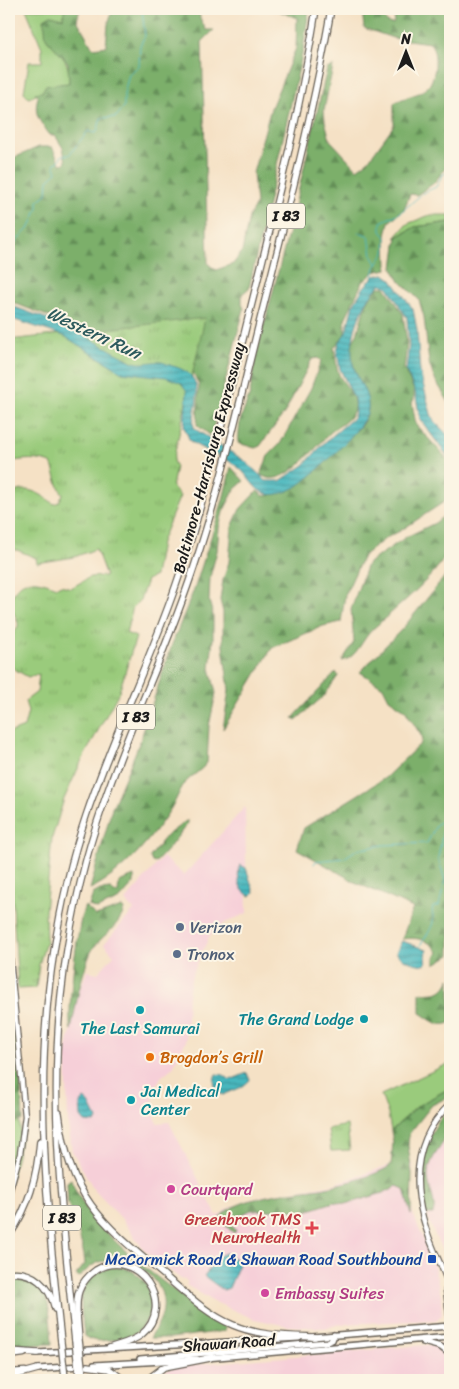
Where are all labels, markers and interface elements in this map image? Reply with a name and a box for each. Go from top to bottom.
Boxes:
text: N [400,27,411,52]
north arrow [382,28,432,78]
road number: I 83 [267,204,305,228]
water label: Western Run [42,297,148,370]
street label: Baltimore-Harrisburg Expressway [164,338,254,577]
road number: I 83 [117,704,155,730]
place label: Verizon [190,913,242,942]
marker: Verizon [174,921,186,933]
place label: Tronox [187,940,235,969]
marker: Tronox [171,948,183,960]
marker: The Last Samurai [134,1004,146,1016]
place label: The Grand Lodge [238,1005,354,1034]
marker: The Grand Lodge [358,1013,370,1025]
place label: The Last Samurai [80,1014,200,1043]
place label: Brogdon’s Grill [160,1043,263,1072]
marker: Brogdon’s Grill [144,1051,156,1063]
place label: Jai Medical Center [140,1077,220,1124]
marker: Jai Medical Center [125,1094,137,1106]
place label: Courtyard [181,1175,254,1204]
marker: Courtyard [165,1183,177,1195]
place label: Greenbrook TMS NeuroHealth [184,1205,301,1252]
road number: I 83 [43,1206,81,1230]
marker: Greenbrook TMS NeuroHealth [305,1221,319,1235]
place label: McCormick Road & Shawan Road Southbound [105,1245,424,1274]
marker: McCormick Road & Shawan Road Southbound [426,1253,438,1265]
place label: Embassy Suites [275,1279,385,1308]
marker: Embassy Suites [259,1287,271,1299]
street label: Shawan Road [182,1325,278,1361]

